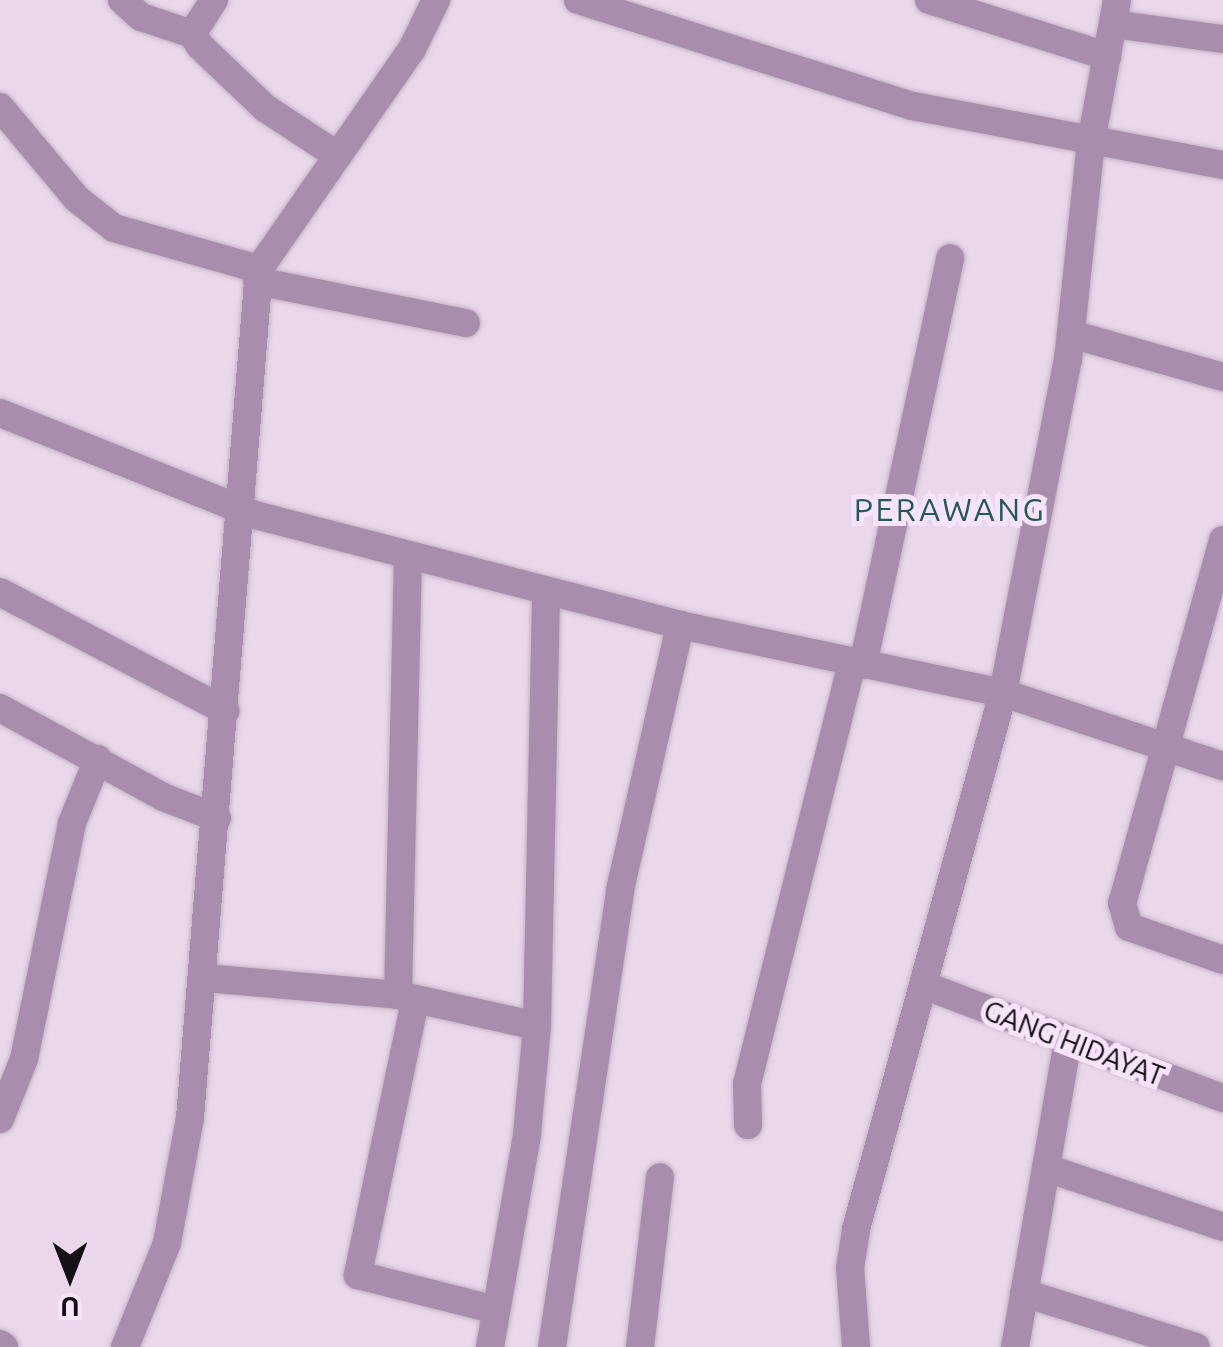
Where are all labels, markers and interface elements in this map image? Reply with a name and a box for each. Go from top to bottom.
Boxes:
district label: PERAWANG [854,490,1046,528]
street label: GANG HIDAYAT [979,993,1169,1093]
north arrow [20,1227,120,1327]
text: U [60,1292,80,1323]

